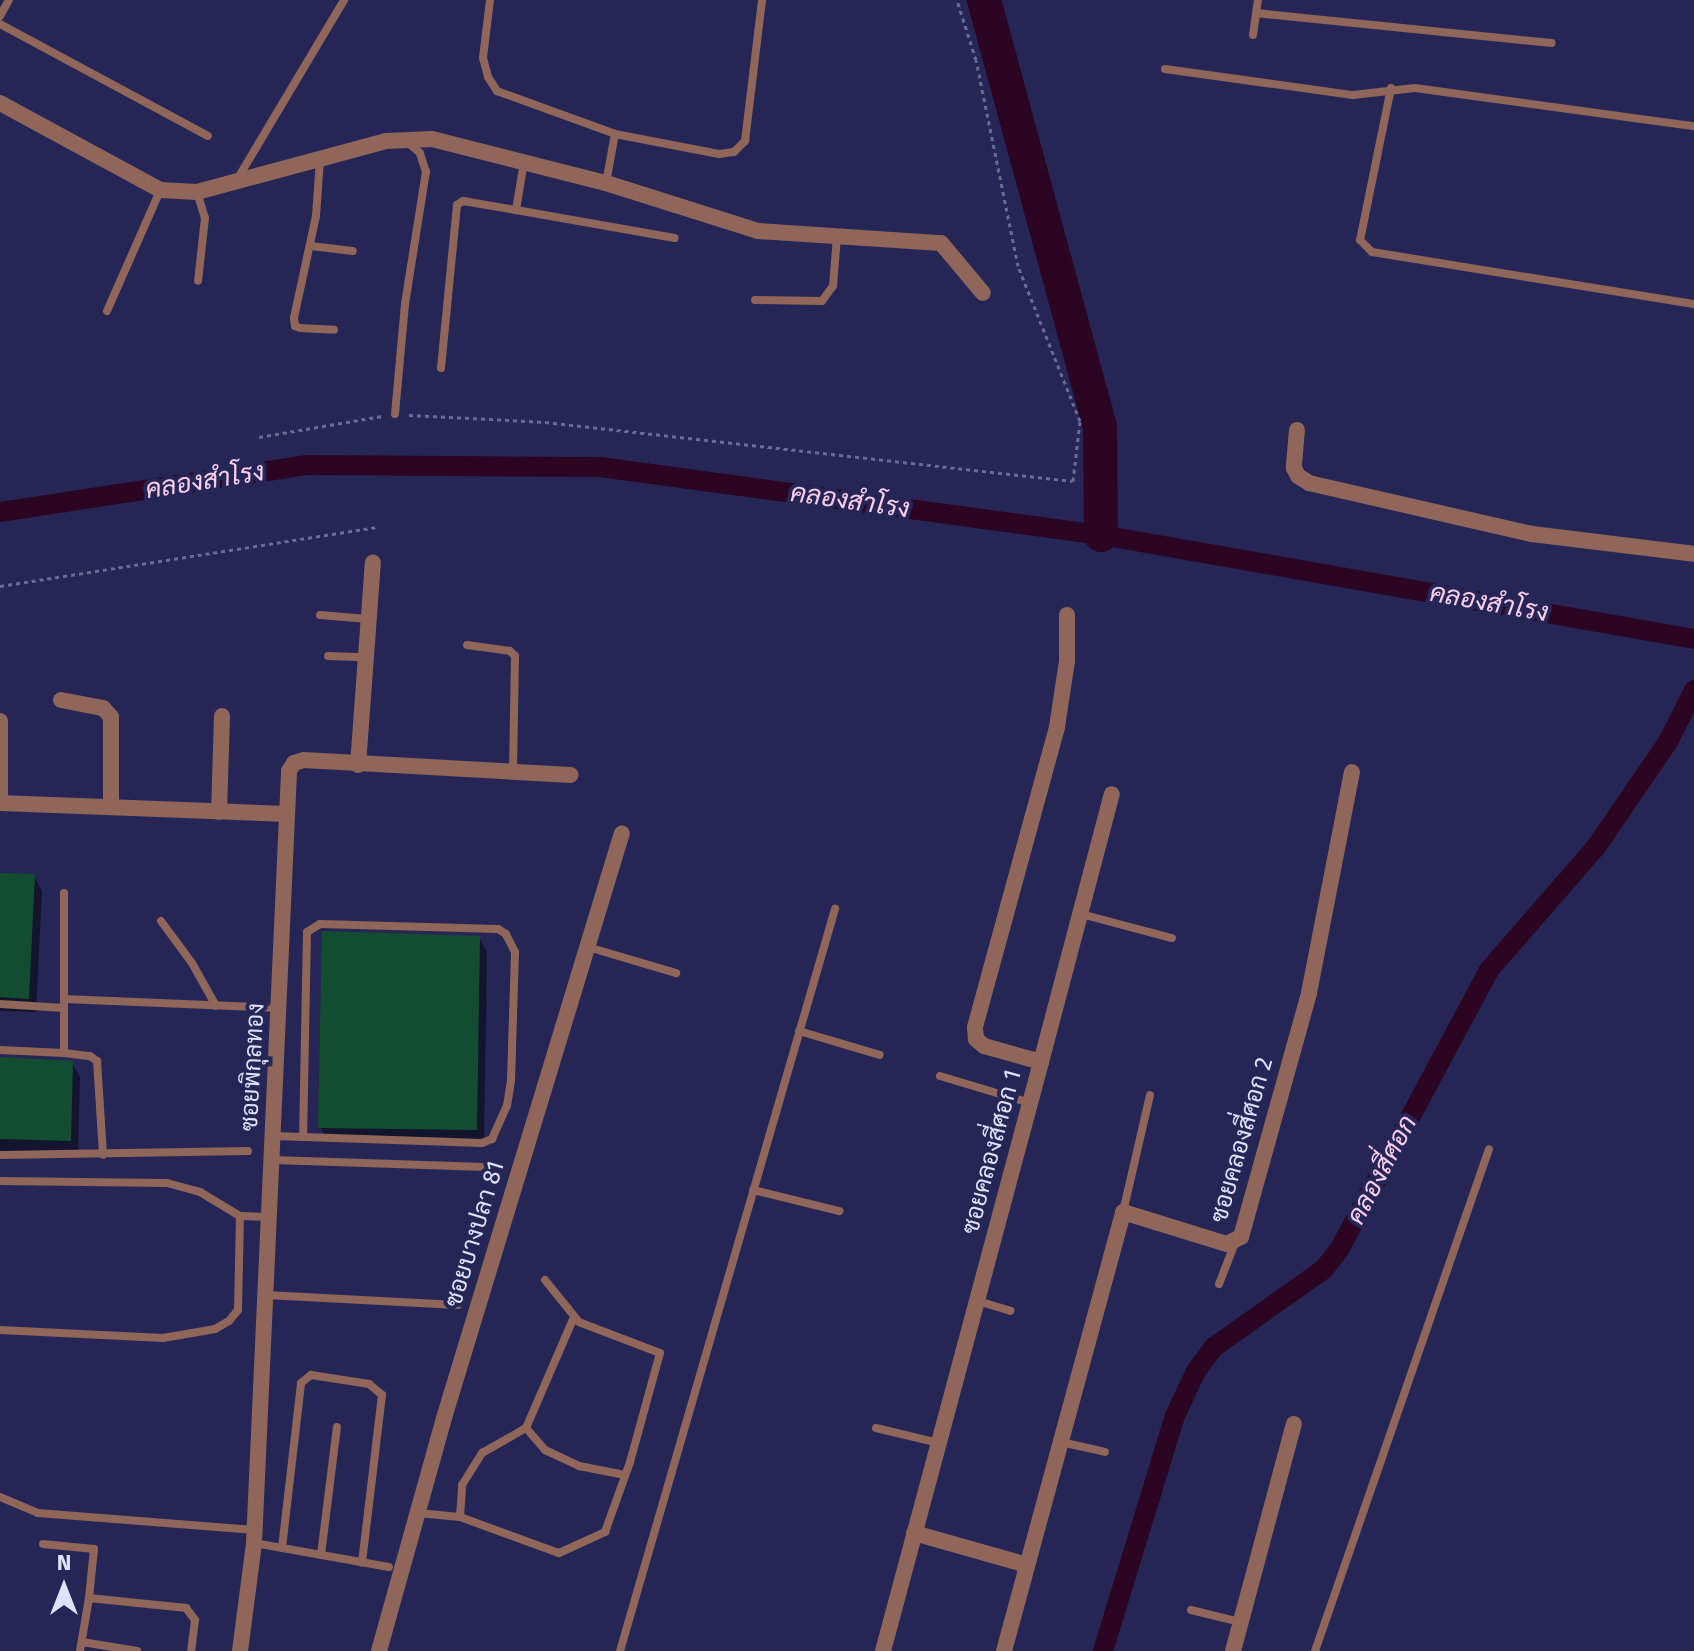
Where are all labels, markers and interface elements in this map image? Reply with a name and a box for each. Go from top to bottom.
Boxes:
water label: คลองสำโรง [143,456,267,506]
water label: คลองสำโรง [789,477,911,525]
water label: คลองสำโรง [1427,577,1551,629]
street label: ซอยพิกุลทอง [235,1002,271,1132]
street label: ซอยคลองสี่ศอก 2 [1205,1054,1279,1226]
street label: ซอยคลองสี่ศอก 1 [956,1067,1028,1237]
water label: คลองสี่ศอก [1340,1110,1424,1230]
street label: ซอยบางปลา 81 [439,1158,511,1310]
north arrow [24,1547,104,1627]
text: N [57,1549,71,1576]

